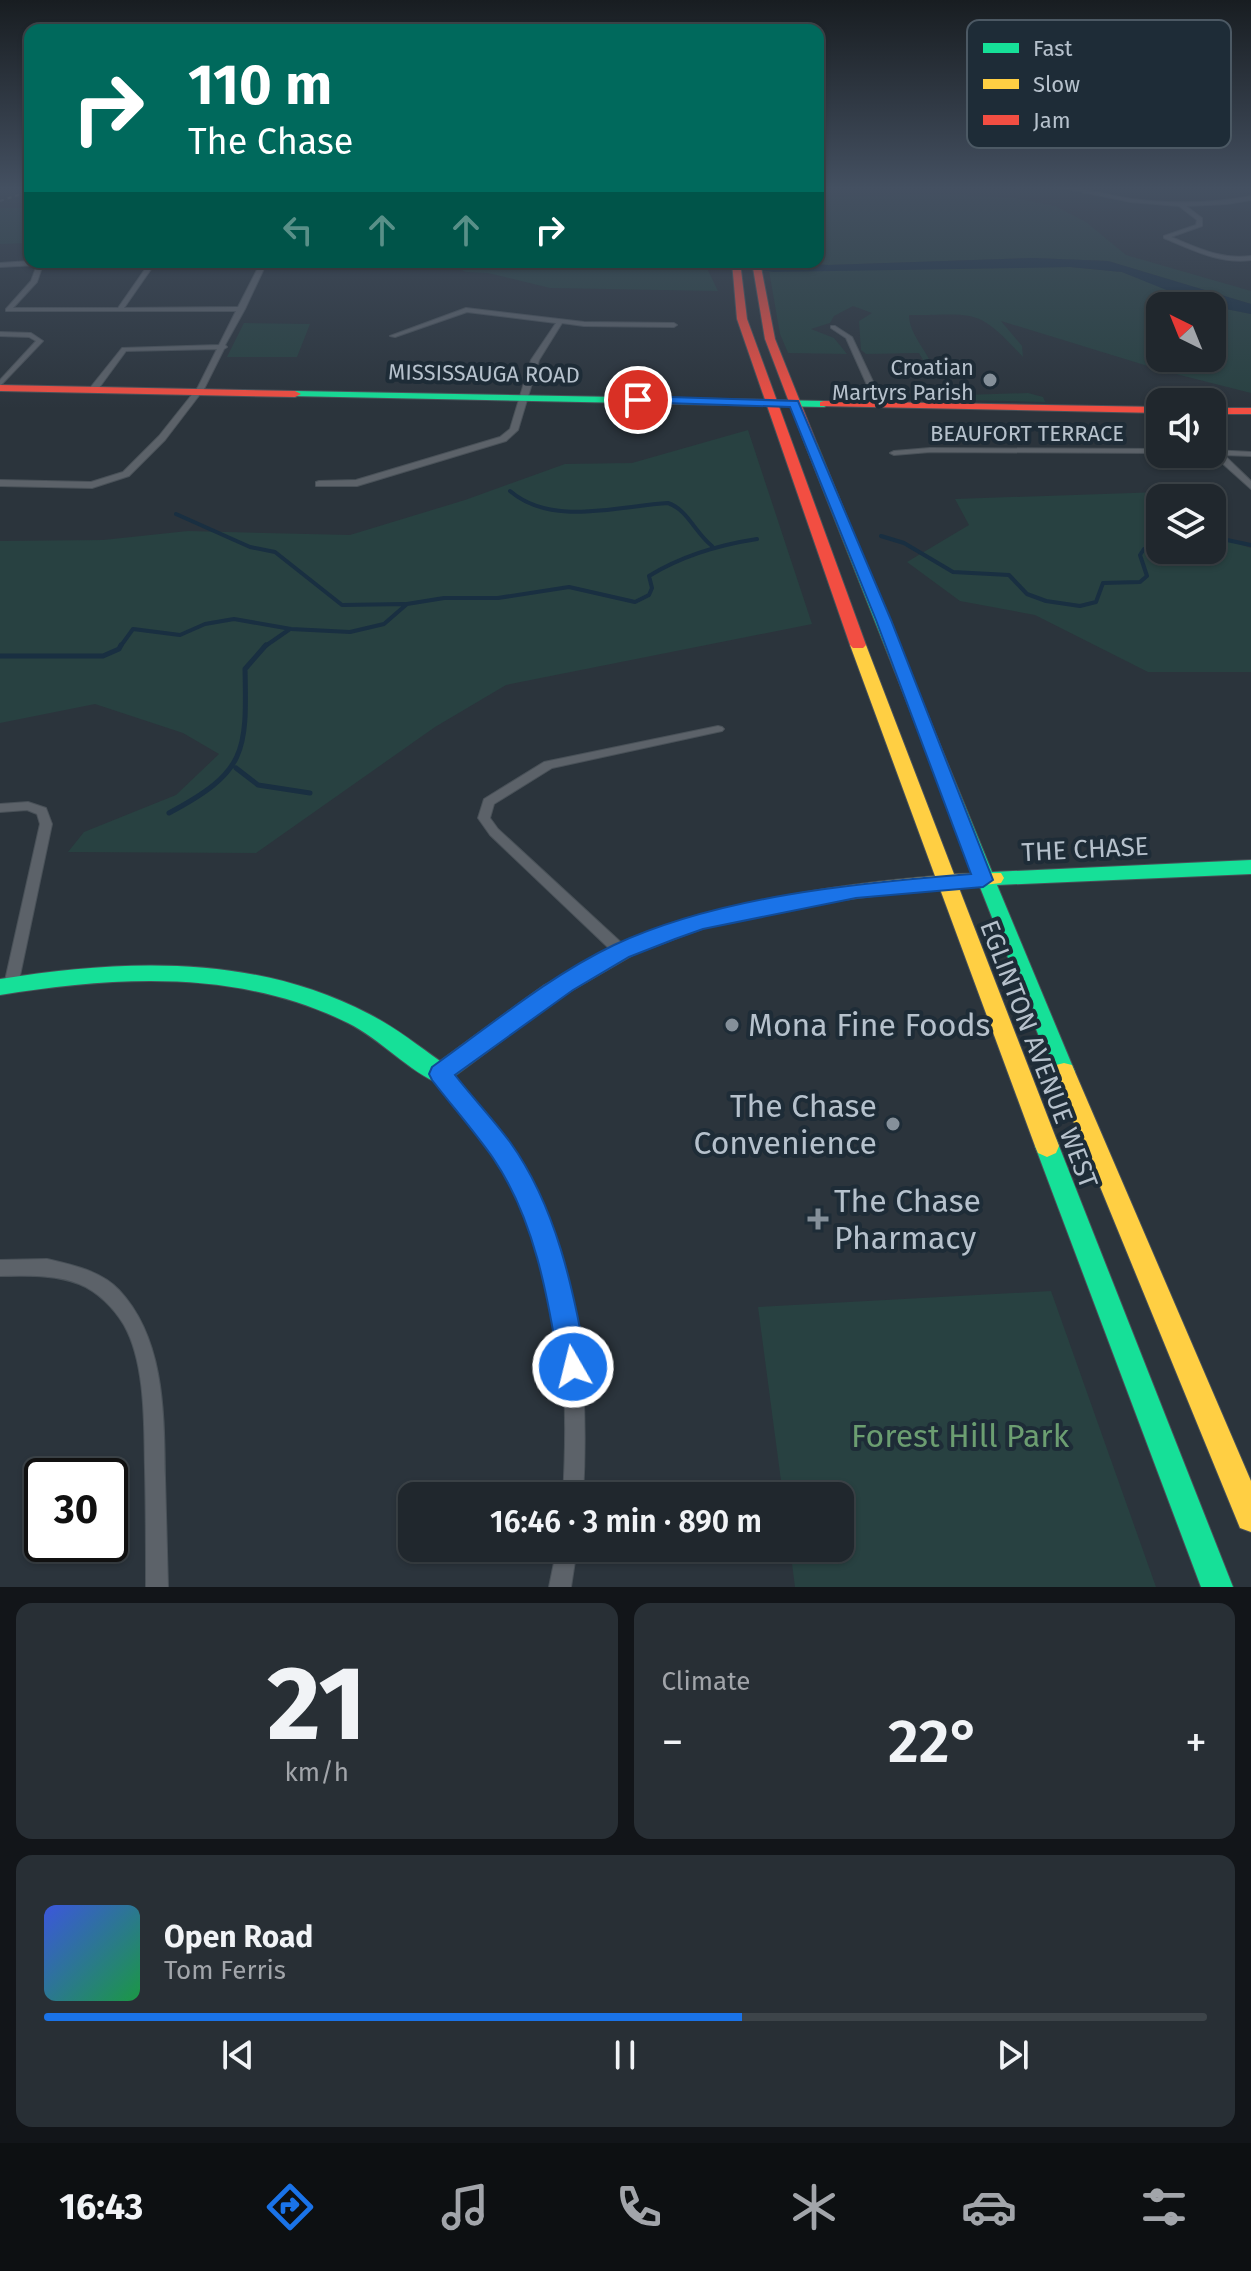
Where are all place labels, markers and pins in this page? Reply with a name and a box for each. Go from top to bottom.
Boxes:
place label: Croatian Martyrs Parish [832,354,974,406]
pin [604,366,672,434]
marker: Croatian Martyrs Parish [981,371,999,389]
place label: Mona Fine Foods [748,1006,991,1044]
marker: Mona Fine Foods [723,1016,741,1034]
place label: The Chase Convenience [693,1087,877,1162]
marker: The Chase Convenience [884,1115,902,1133]
place label: The Chase Pharmacy [834,1182,981,1257]
marker: The Chase Pharmacy [809,1210,827,1228]

